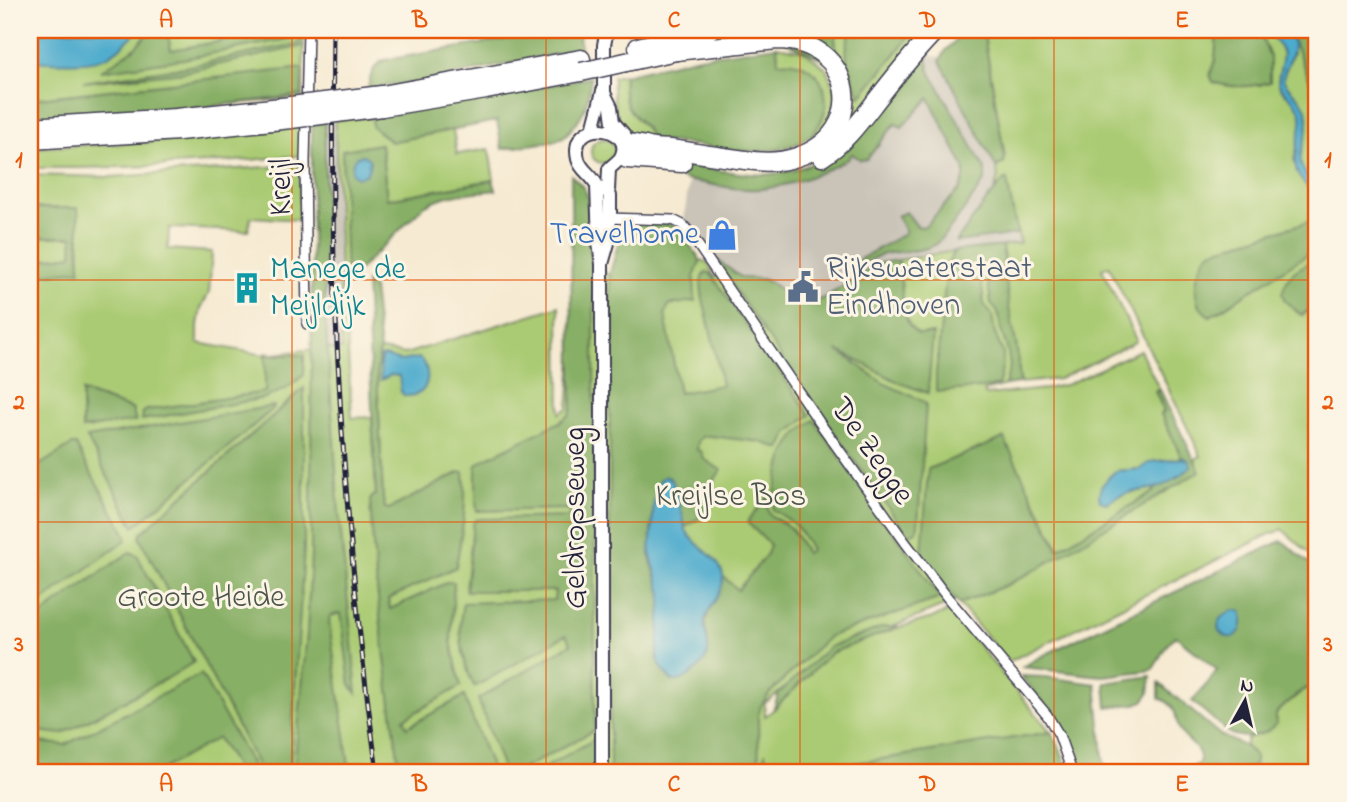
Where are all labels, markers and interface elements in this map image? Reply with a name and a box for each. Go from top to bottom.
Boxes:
text: A [159,5,173,38]
text: B [411,5,428,38]
text: C [668,5,681,38]
text: D [919,5,936,38]
text: E [1175,5,1189,38]
text: 1 [15,145,23,178]
text: 1 [1324,145,1332,178]
street label: Kreijl [259,158,306,216]
place label: Travelhome [549,212,700,259]
shop icon: Travelhome [705,218,739,252]
place label: Rijkswaterstaat Eindhoven [826,246,1032,330]
place label: Manege de Meijldijk [270,247,407,331]
public building icon: Rijkswaterstaat Eindhoven [786,270,820,304]
building icon: Manege de Meijldijk [230,271,264,305]
text: 2 [12,387,25,420]
text: 2 [1321,387,1334,420]
street label: De Zegge [816,388,925,516]
street label: Geldropseweg [553,427,600,609]
park label: Kreijlse Bos [656,474,806,521]
park label: Groote Heide [117,575,285,622]
text: 3 [13,629,24,662]
text: 3 [1322,629,1333,662]
north arrow [1210,666,1280,736]
text: N [1239,672,1255,701]
text: A [159,769,173,802]
text: B [411,769,428,802]
text: C [668,769,681,802]
text: D [919,769,936,802]
text: E [1175,769,1189,802]

